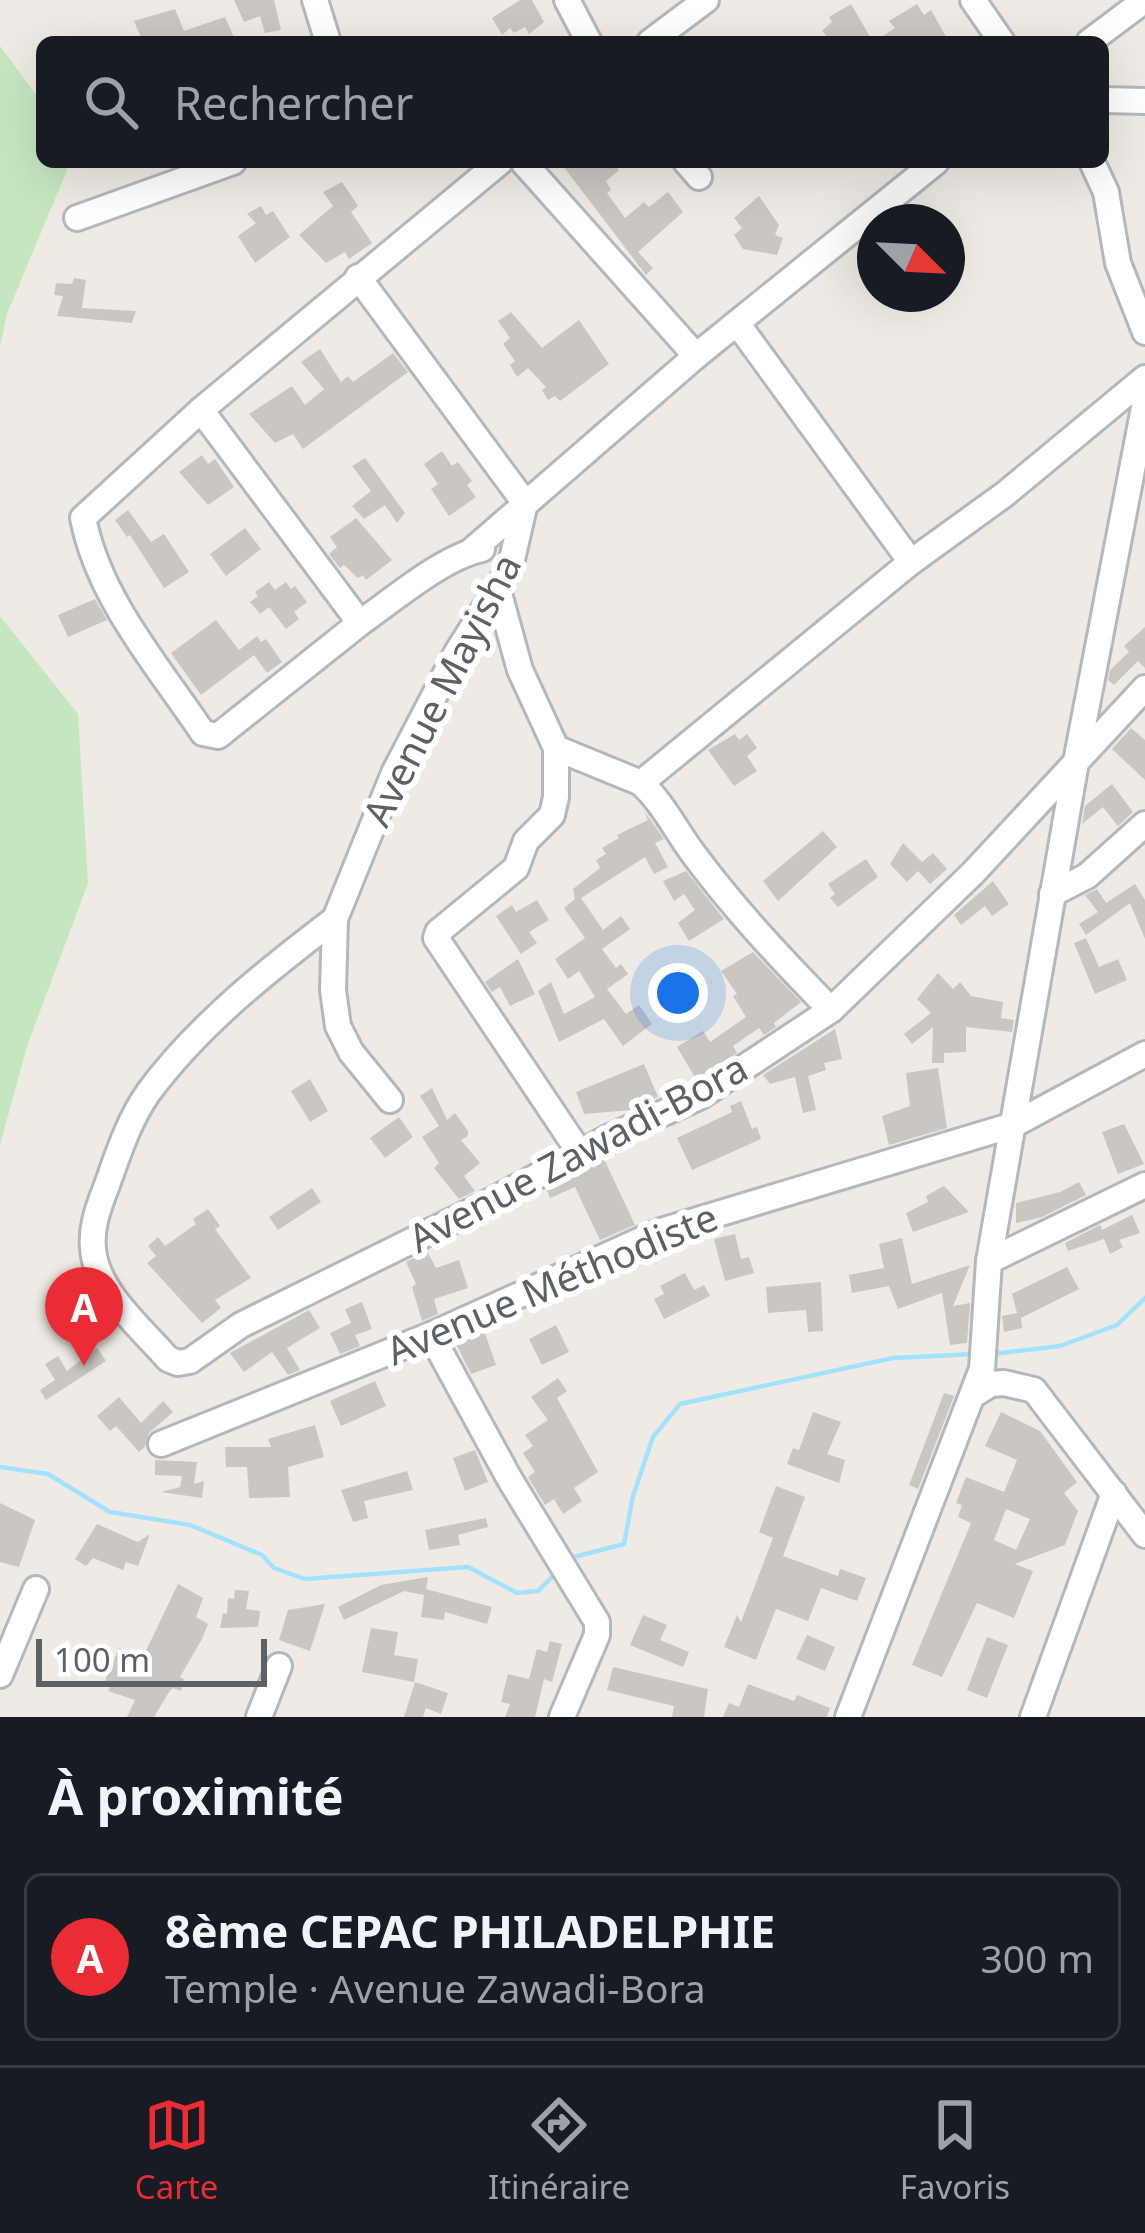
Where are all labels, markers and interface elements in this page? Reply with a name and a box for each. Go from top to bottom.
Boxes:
search box [36,36,1109,168]
icon: search [78,69,144,135]
text: Rechercher [174,72,413,133]
north arrow [857,204,965,312]
street label: Avenue Mayisha [349,544,532,835]
your location [648,963,708,1023]
street label: Avenue Zawadi-Bora [399,1040,756,1263]
street label: Avenue Méthodiste [378,1189,725,1376]
pin: A [45,1267,123,1366]
scale bar [36,1633,267,1686]
text: 100 m [54,1637,150,1682]
text: À proximité [48,1760,344,1830]
text: 8ème CEPAC PHILADELPHIE [165,1900,775,1961]
text: A [77,1931,104,1984]
text: 300 m [980,1931,1094,1984]
text: Temple · Avenue Zawadi-Bora [165,1961,706,2014]
tab: Carte [135,2092,218,2209]
tab: Itinéraire [488,2092,630,2209]
tab: Favoris [900,2092,1010,2209]

